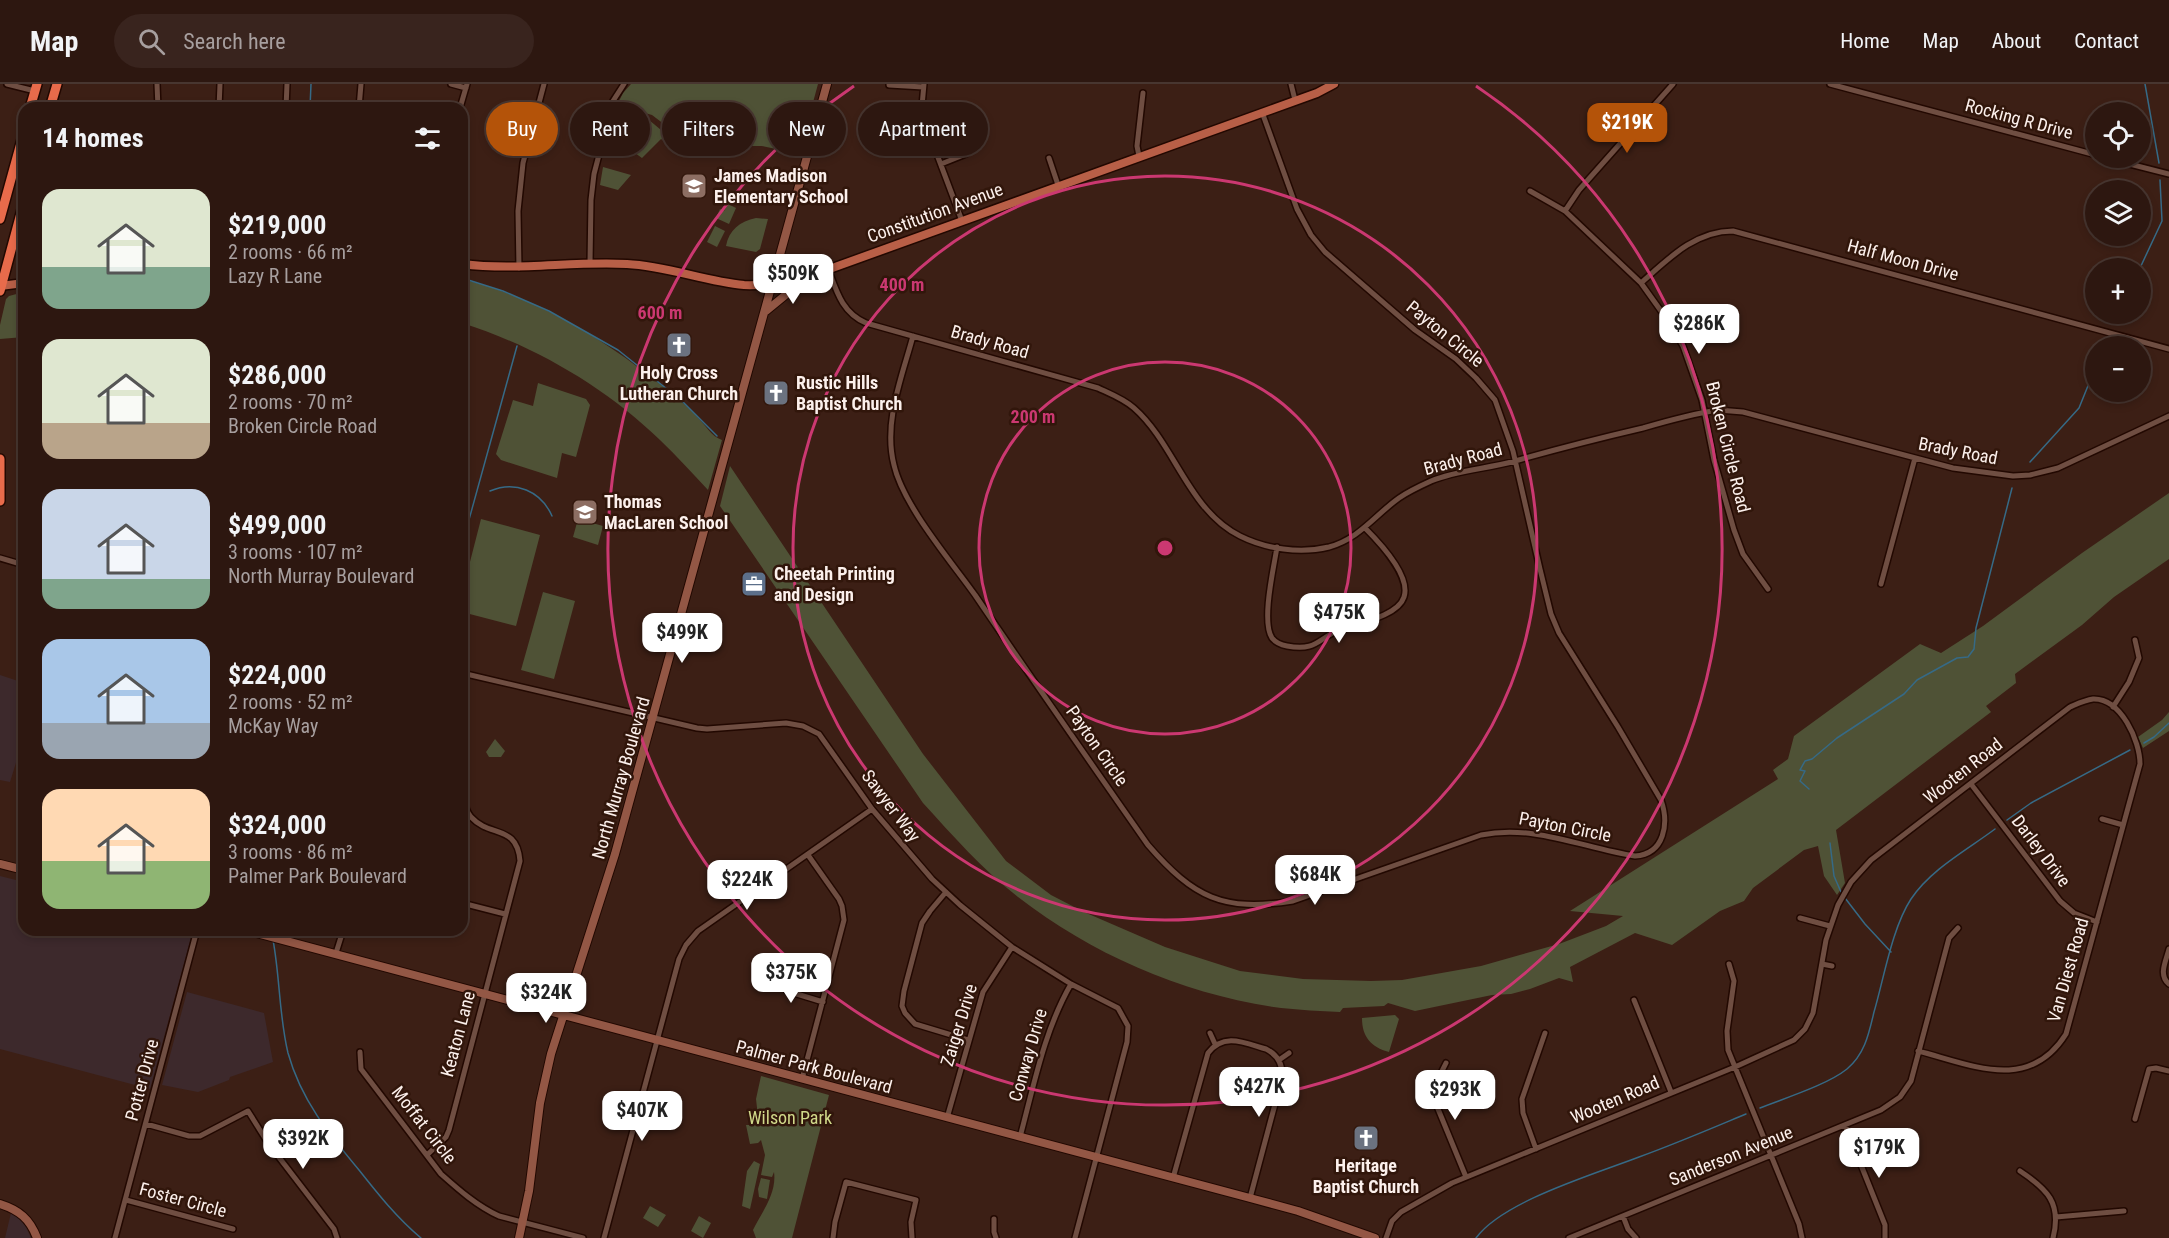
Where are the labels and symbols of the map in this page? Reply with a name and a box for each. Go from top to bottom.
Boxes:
street label: Rocking R Drive [1963,94,2075,143]
pin: $219K [1585,103,1669,154]
place label: James Madison Elementary School [714,165,848,207]
school or university icon: James Madison Elementary School [679,171,709,201]
street label: Constitution Avenue [864,178,1006,247]
street label: Half Moon Drive [1845,235,1961,284]
pin: $509K [751,254,835,305]
text: 400 m [880,274,924,295]
street label: Payton Circle [1402,296,1488,371]
text: 600 m [638,302,682,323]
pin: $286K [1657,304,1741,355]
street label: Brady Road [949,320,1032,363]
church icon: Holy Cross Lutheran Church [664,330,694,360]
place label: Holy Cross Lutheran Church [620,362,738,404]
place label: Rustic Hills Baptist Church [796,372,902,414]
church icon: Rustic Hills Baptist Church [761,378,791,408]
street label: Broken Circle Road [1702,379,1755,515]
text: 200 m [1011,406,1055,427]
street label: Brady Road [1917,433,2000,468]
street label: Brady Road [1421,438,1504,479]
place label: Thomas MacLaren School [604,491,728,533]
school or university icon: Thomas MacLaren School [570,497,600,527]
centre of rings [1155,538,1175,558]
place label: Cheetah Printing and Design [774,563,895,605]
office icon: Cheetah Printing and Design [739,569,769,599]
pin: $475K [1297,593,1381,644]
pin: $499K [640,613,724,664]
street label: North Murray Boulevard [587,694,654,861]
street label: Payton Circle [1062,701,1133,790]
street label: Wooten Road [1919,733,2006,808]
street label: Sawyer Way [858,766,926,846]
street label: Payton Circle [1517,807,1613,846]
street label: Darley Drive [2008,811,2075,891]
pin: $684K [1273,855,1357,906]
pin: $224K [705,860,789,911]
street label: Van Diest Road [2043,915,2092,1025]
pin: $375K [749,953,833,1004]
pin: $324K [504,973,588,1024]
street label: Zaiger Drive [936,981,981,1069]
street label: Keaton Lane [436,989,479,1079]
street label: Conway Drive [1004,1006,1051,1104]
street label: Palmer Park Boulevard [734,1036,895,1097]
street label: Potter Drive [121,1037,162,1123]
pin: $427K [1217,1067,1301,1118]
pin: $293K [1413,1070,1497,1121]
street label: Wooten Road [1567,1071,1662,1128]
street label: Moffat Circle [388,1082,461,1168]
pin: $407K [600,1091,684,1142]
park label: Wilson Park [748,1107,832,1128]
pin: $392K [261,1119,345,1170]
street label: Sanderson Avenue [1666,1121,1796,1190]
church icon: Heritage Baptist Church [1351,1123,1381,1153]
pin: $179K [1837,1128,1921,1179]
place label: Heritage Baptist Church [1313,1155,1419,1197]
street label: Foster Circle [137,1178,229,1221]

